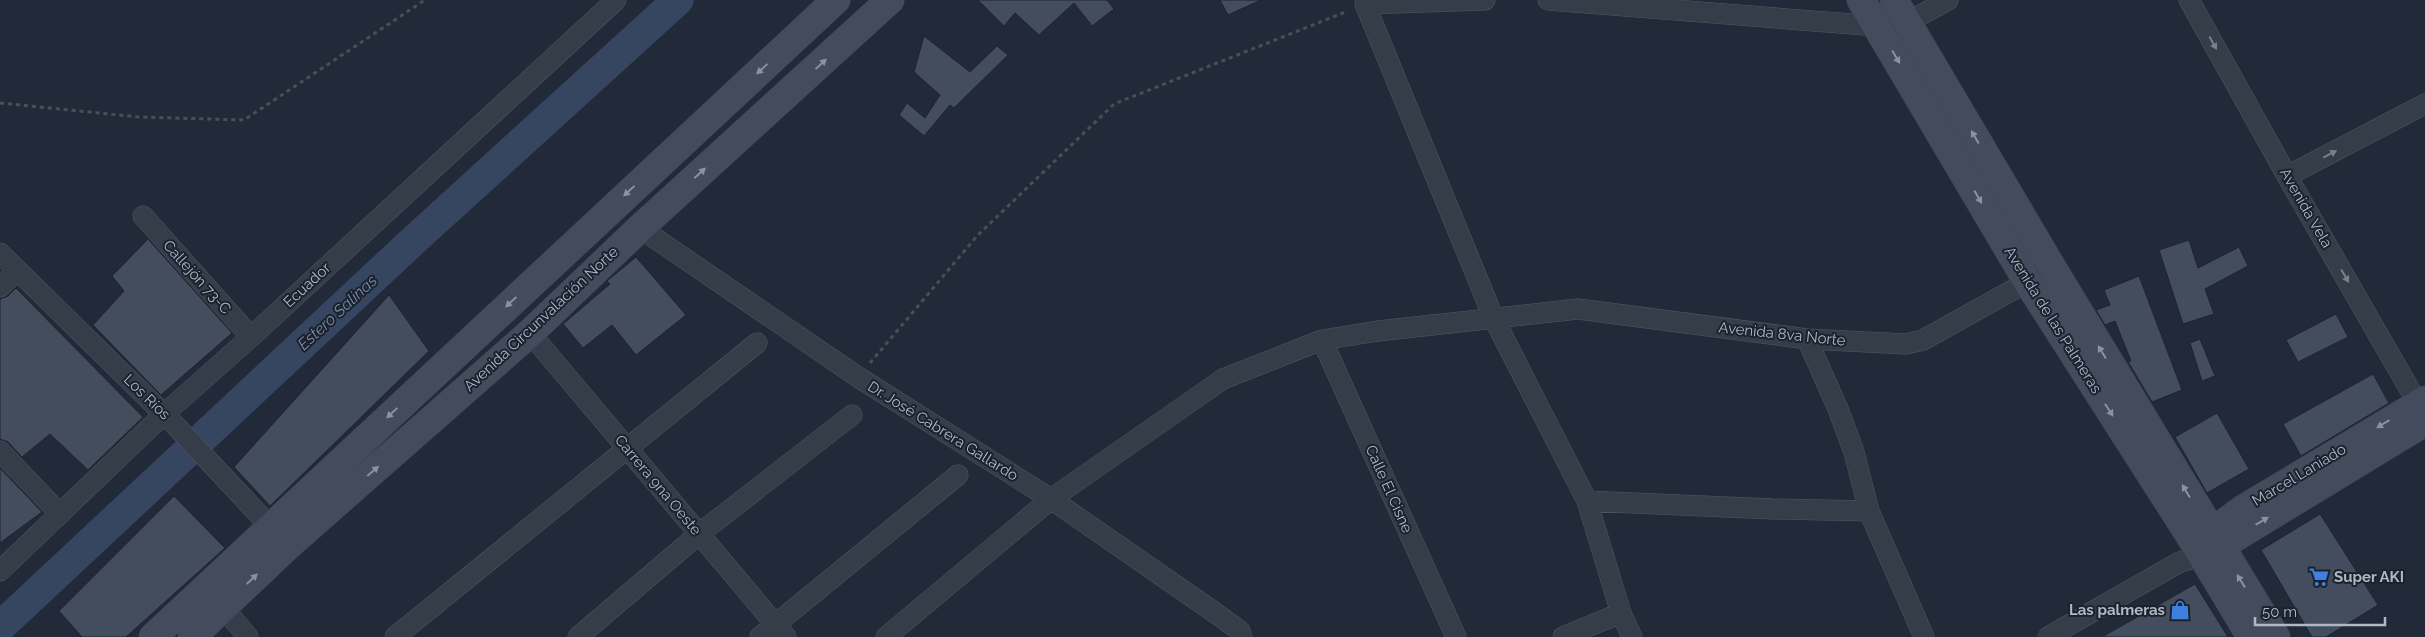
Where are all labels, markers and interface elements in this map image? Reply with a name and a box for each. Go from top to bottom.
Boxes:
one-way arrow [2209,35,2217,50]
one-way arrow [1891,50,1900,63]
one-way arrow [814,58,826,70]
one-way arrow [756,63,768,75]
one-way arrow [1971,129,1979,144]
one-way arrow [2323,150,2338,158]
street label: Avenida Vela [2276,165,2336,251]
one-way arrow [694,167,706,179]
one-way arrow [624,185,636,197]
one-way arrow [1974,189,1982,204]
street label: Callejón 73-C [159,236,235,318]
street label: Avenida Circunvalación Norte [460,243,622,395]
street label: Avenida de las Palmeras [2000,243,2106,397]
street label: Ecuador [280,258,335,311]
one-way arrow [2340,269,2349,282]
water label: Estero Salinas [294,271,381,354]
one-way arrow [505,296,517,308]
street label: Avenida 8va Norte [1718,318,1847,350]
one-way arrow [2098,345,2107,358]
street label: Los Ríos [120,370,174,424]
street label: Dr. José Cabrera Gallardo [864,377,1022,485]
one-way arrow [2104,403,2113,417]
one-way arrow [387,407,399,419]
one-way arrow [2376,420,2390,429]
street label: Carrera 9na Oeste [611,431,705,539]
street label: Marcel Laniado [2249,440,2349,510]
street label: Calle El Cisne [1362,442,1416,536]
one-way arrow [367,465,379,477]
one-way arrow [2182,484,2191,497]
one-way arrow [2255,517,2268,526]
supermarket icon: Super AKI [2308,566,2330,588]
place label: Super AKI [2334,568,2404,586]
one-way arrow [246,573,258,585]
one-way arrow [2237,574,2246,587]
scale bar [2255,594,2385,626]
shop icon: Las palmeras [2169,599,2191,621]
place label: Las palmeras [2069,601,2165,619]
text: 50 m [2262,603,2297,621]

